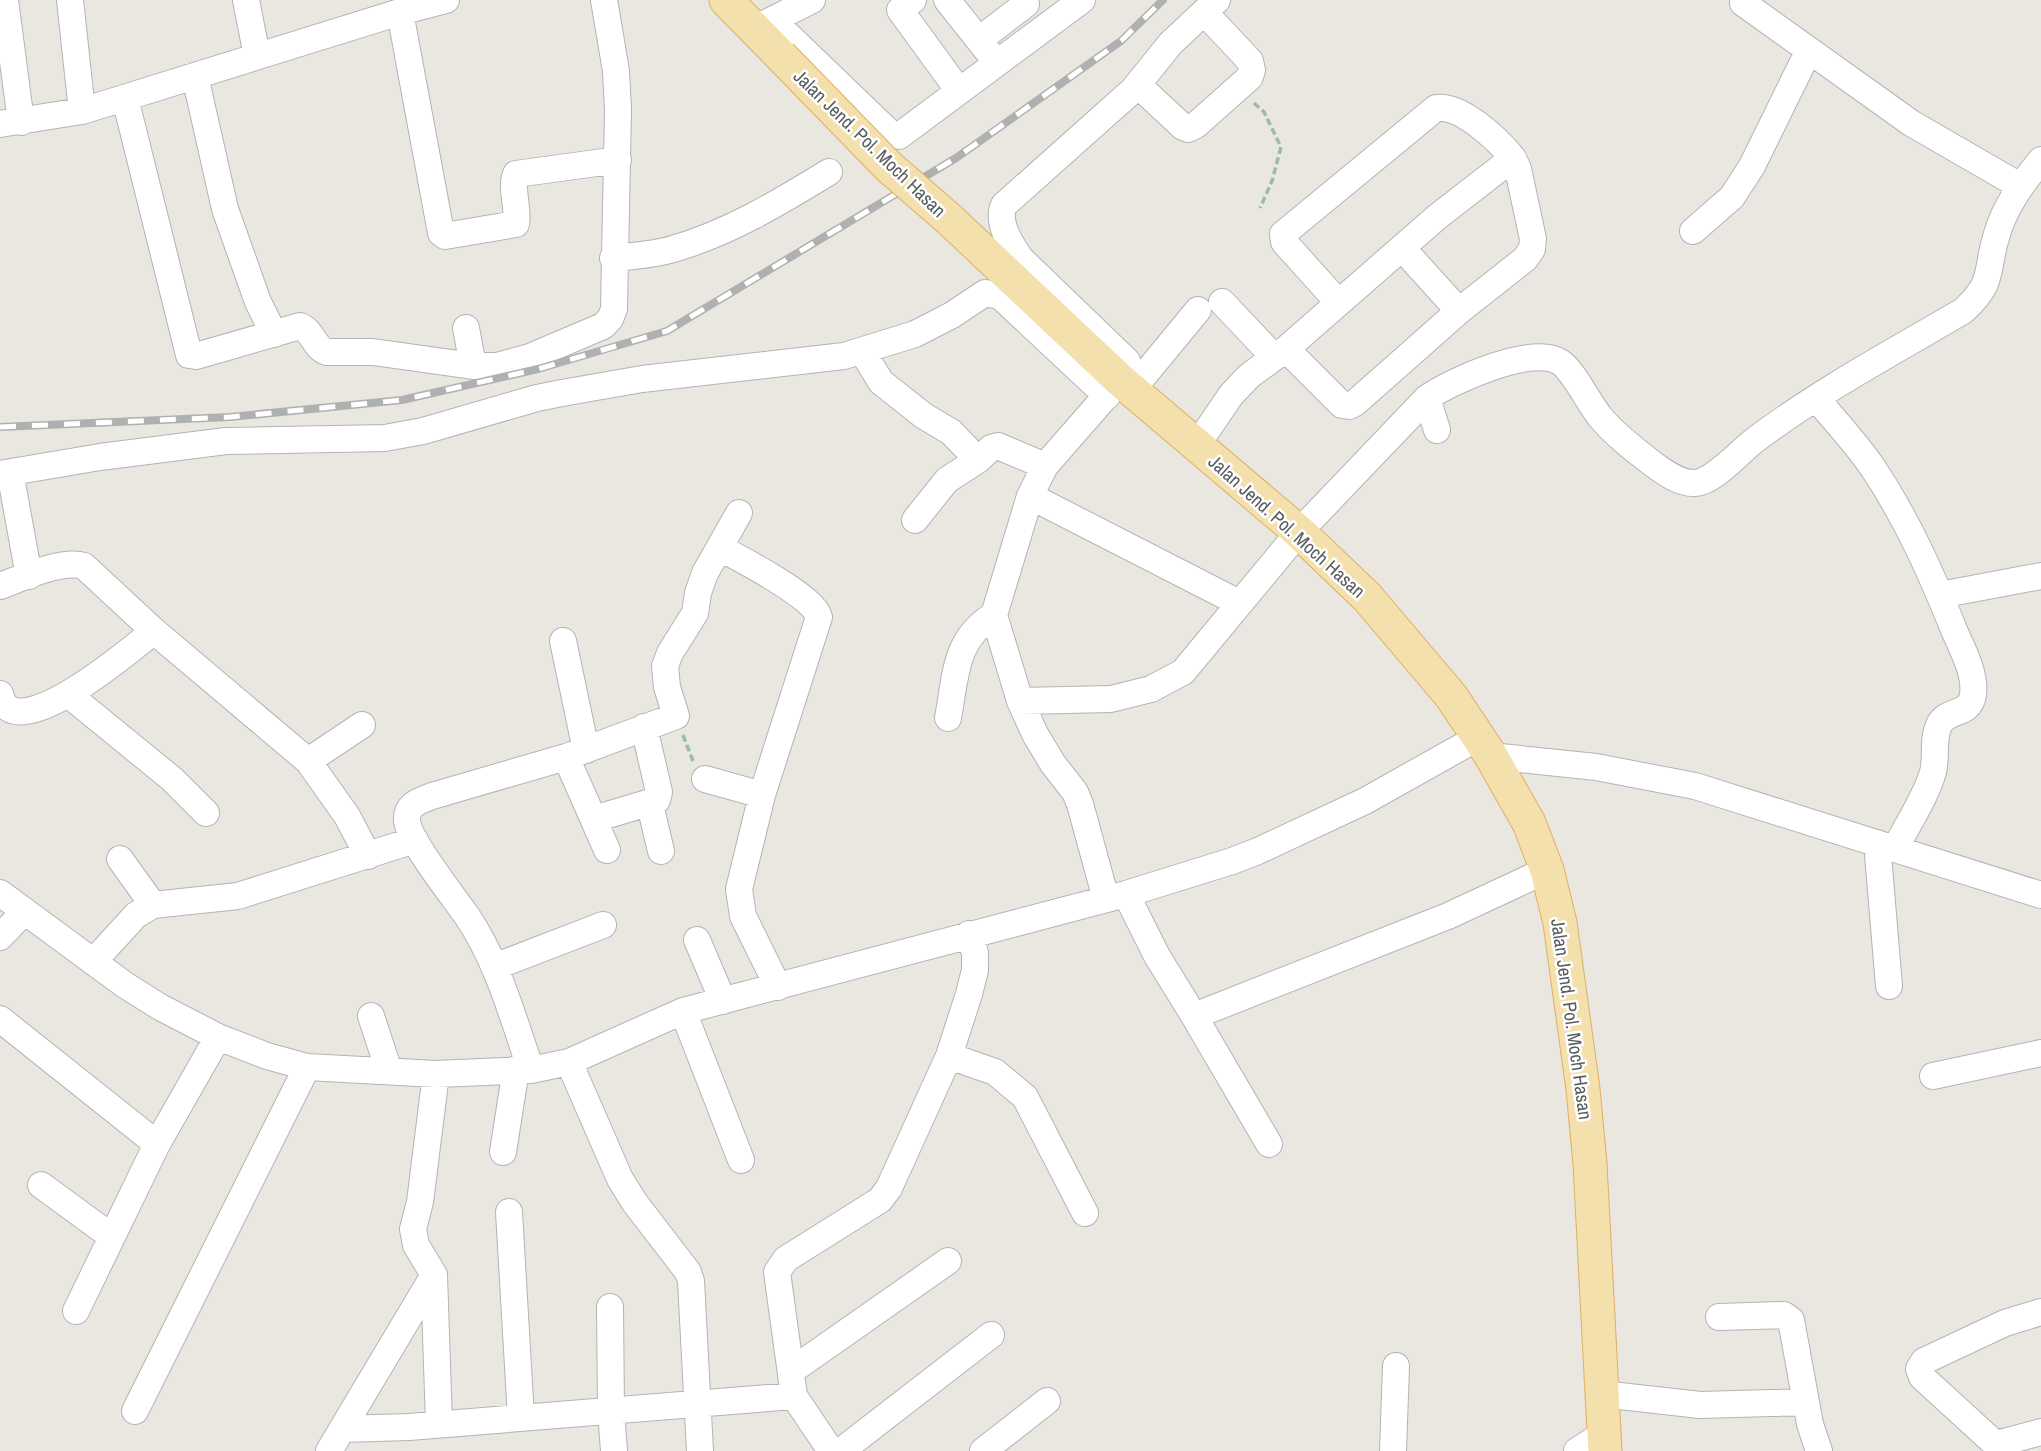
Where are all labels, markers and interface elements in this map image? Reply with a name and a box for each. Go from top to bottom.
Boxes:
street label: Jalan Jend. Pol. Moch Hasan [788,63,952,223]
street label: Jalan Jend. Pol. Moch Hasan [1203,449,1371,603]
street label: Jalan Jend. Pol. Moch Hasan [1545,917,1599,1121]

